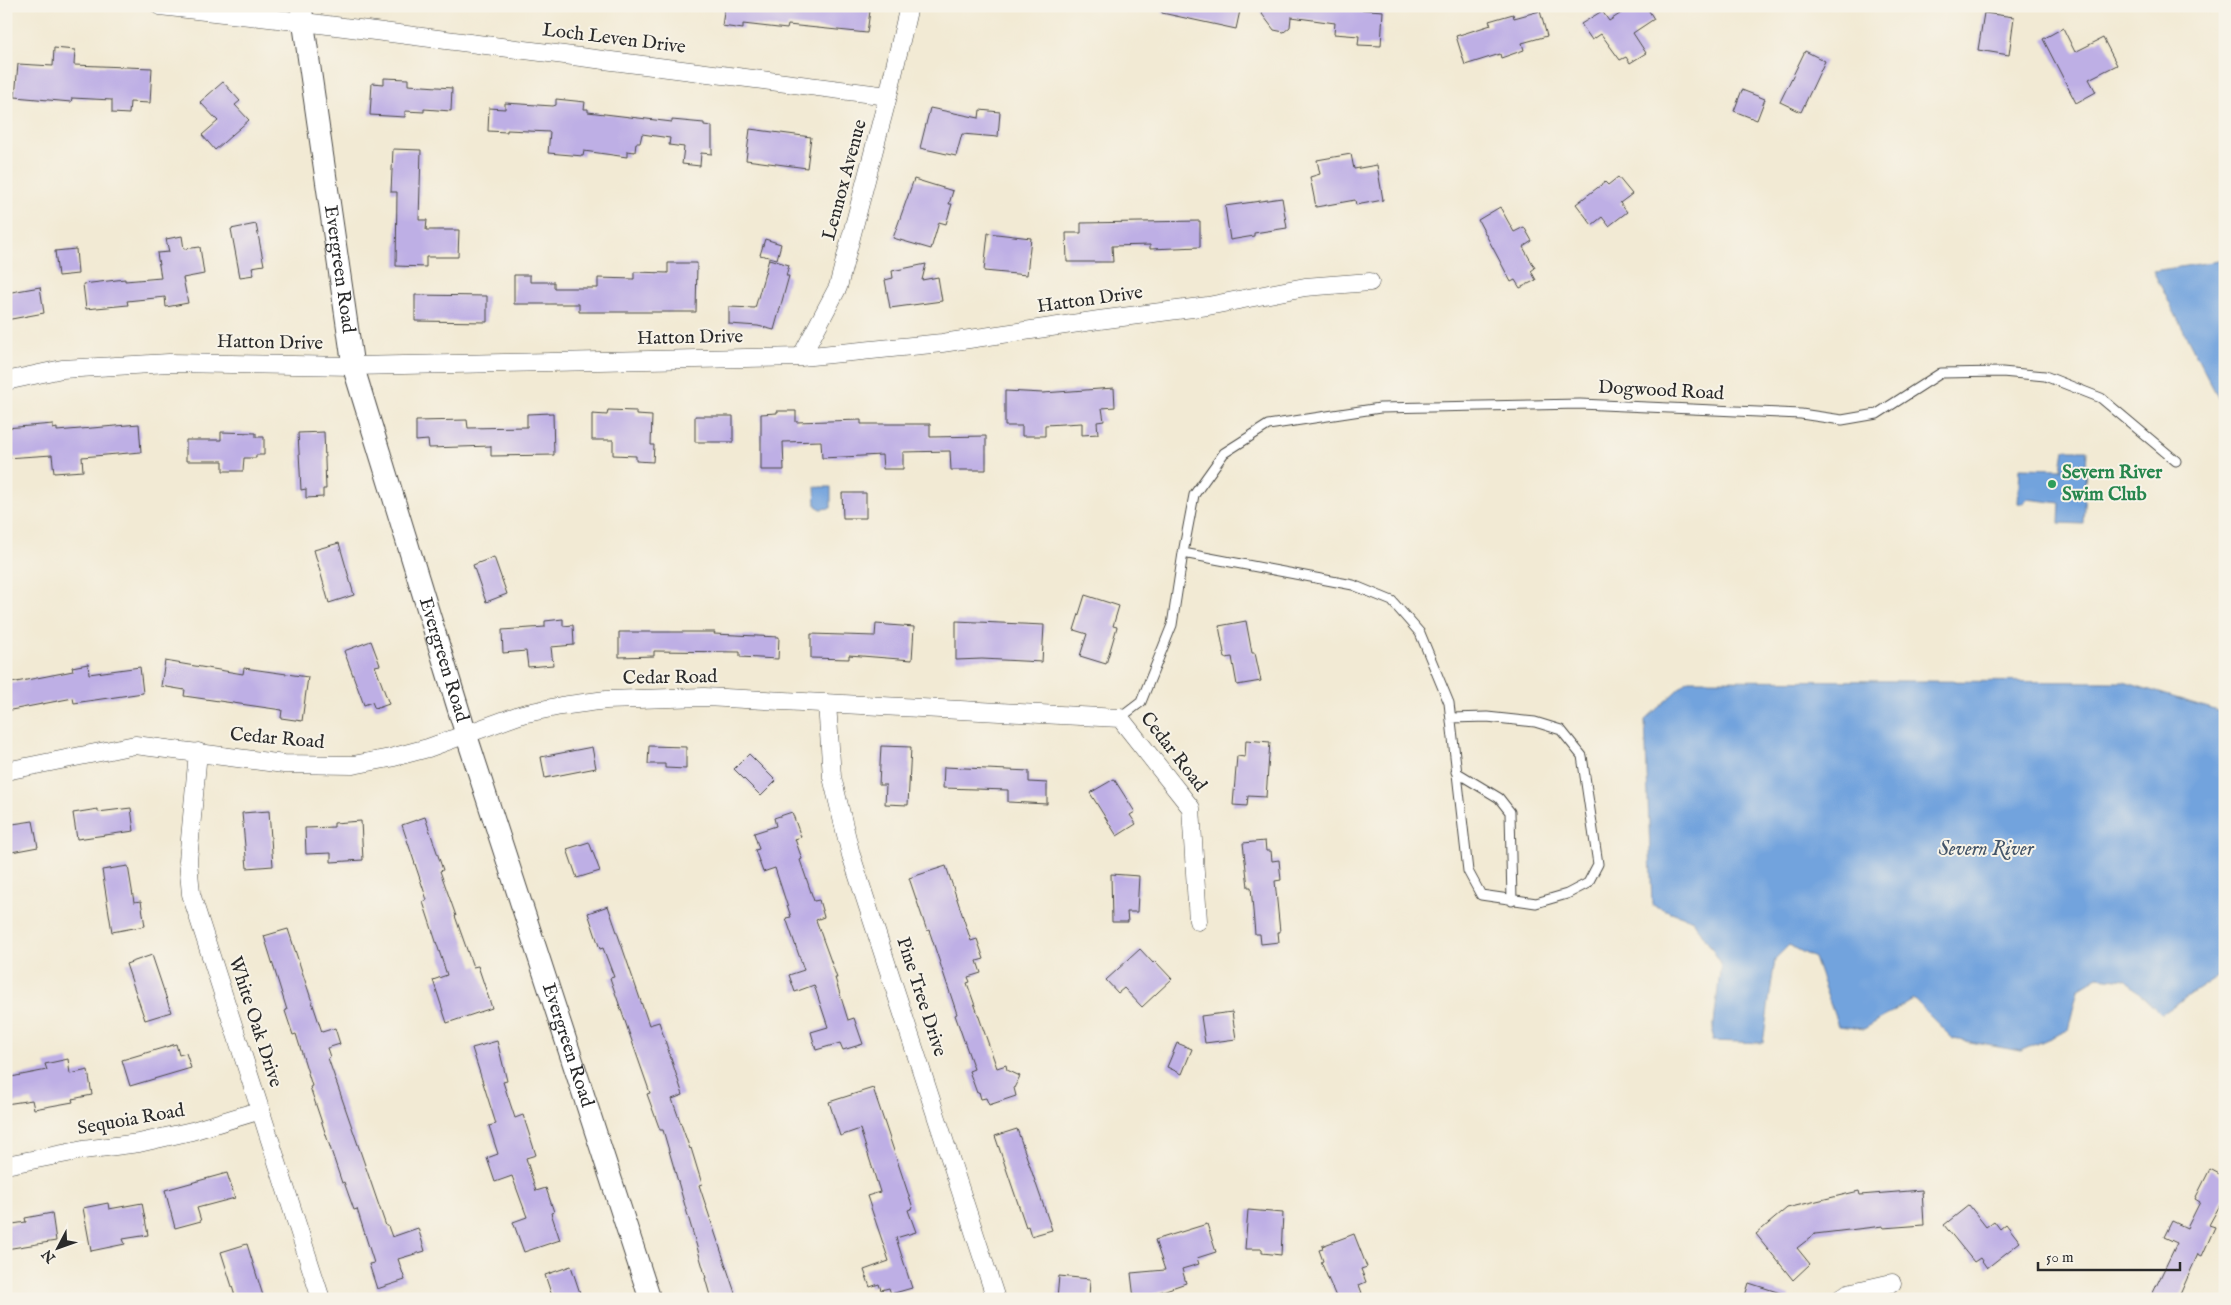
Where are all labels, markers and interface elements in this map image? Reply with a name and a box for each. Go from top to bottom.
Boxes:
street label: Loch Leven Drive [541,18,687,60]
street label: Lennox Avenue [817,117,873,243]
street label: Evergreen Road [318,204,360,336]
street label: Hatton Drive [1036,281,1145,319]
street label: Hatton Drive [637,325,744,351]
street label: Hatton Drive [217,330,324,356]
street label: Dogwood Road [1597,376,1725,406]
place label: Severn River Swim Club [2062,461,2163,507]
marker: Severn River Swim Club [2046,478,2058,490]
street label: Evergreen Road [413,595,474,726]
street label: Cedar Road [622,665,718,691]
street label: Cedar Road [1134,707,1212,797]
street label: Cedar Road [229,723,326,755]
water label: Severn River [1938,837,2035,862]
street label: Pine Tree Drive [890,934,952,1060]
street label: White Oak Drive [223,954,288,1091]
street label: Evergreen Road [536,980,599,1111]
street label: Sequoia Road [76,1099,187,1141]
north arrow [32,1222,82,1272]
scale bar [2038,1240,2181,1272]
text: N [38,1245,60,1267]
text: 50 m [2046,1248,2074,1267]

